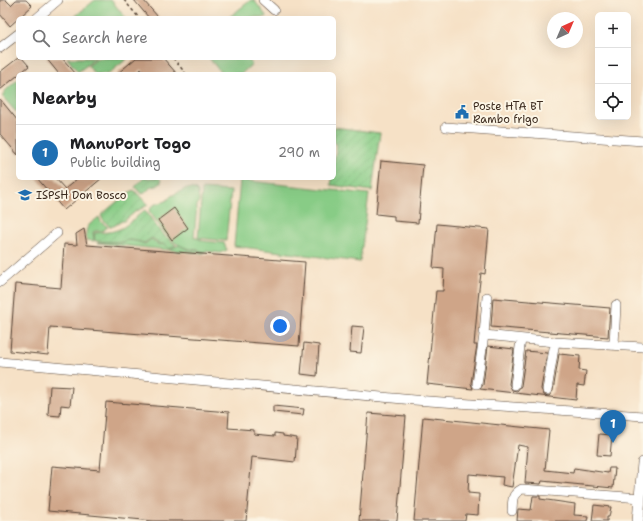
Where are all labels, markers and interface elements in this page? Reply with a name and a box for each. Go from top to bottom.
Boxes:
north arrow [547,12,583,48]
map controls [595,12,631,120]
button: + [595,12,631,48]
search box [16,16,336,60]
icon: search [30,27,52,49]
text: Search here [62,28,148,48]
button: − [595,48,631,84]
button: locate [595,84,631,120]
text: Nearby [32,87,97,109]
place label: Poste HTA BT Rambo frigo [473,99,543,127]
public building icon: Poste HTA BT Rambo frigo [454,104,470,120]
text: ManuPort Togo [70,134,191,154]
text: 1 [42,144,48,161]
text: 290 m [278,144,320,161]
text: Public building [70,154,161,171]
school or university icon: ISPSH Don Bosco [17,187,33,203]
place label: ISPSH Don Bosco [36,188,127,203]
your location [270,316,290,336]
pin: 1 [600,410,626,443]

